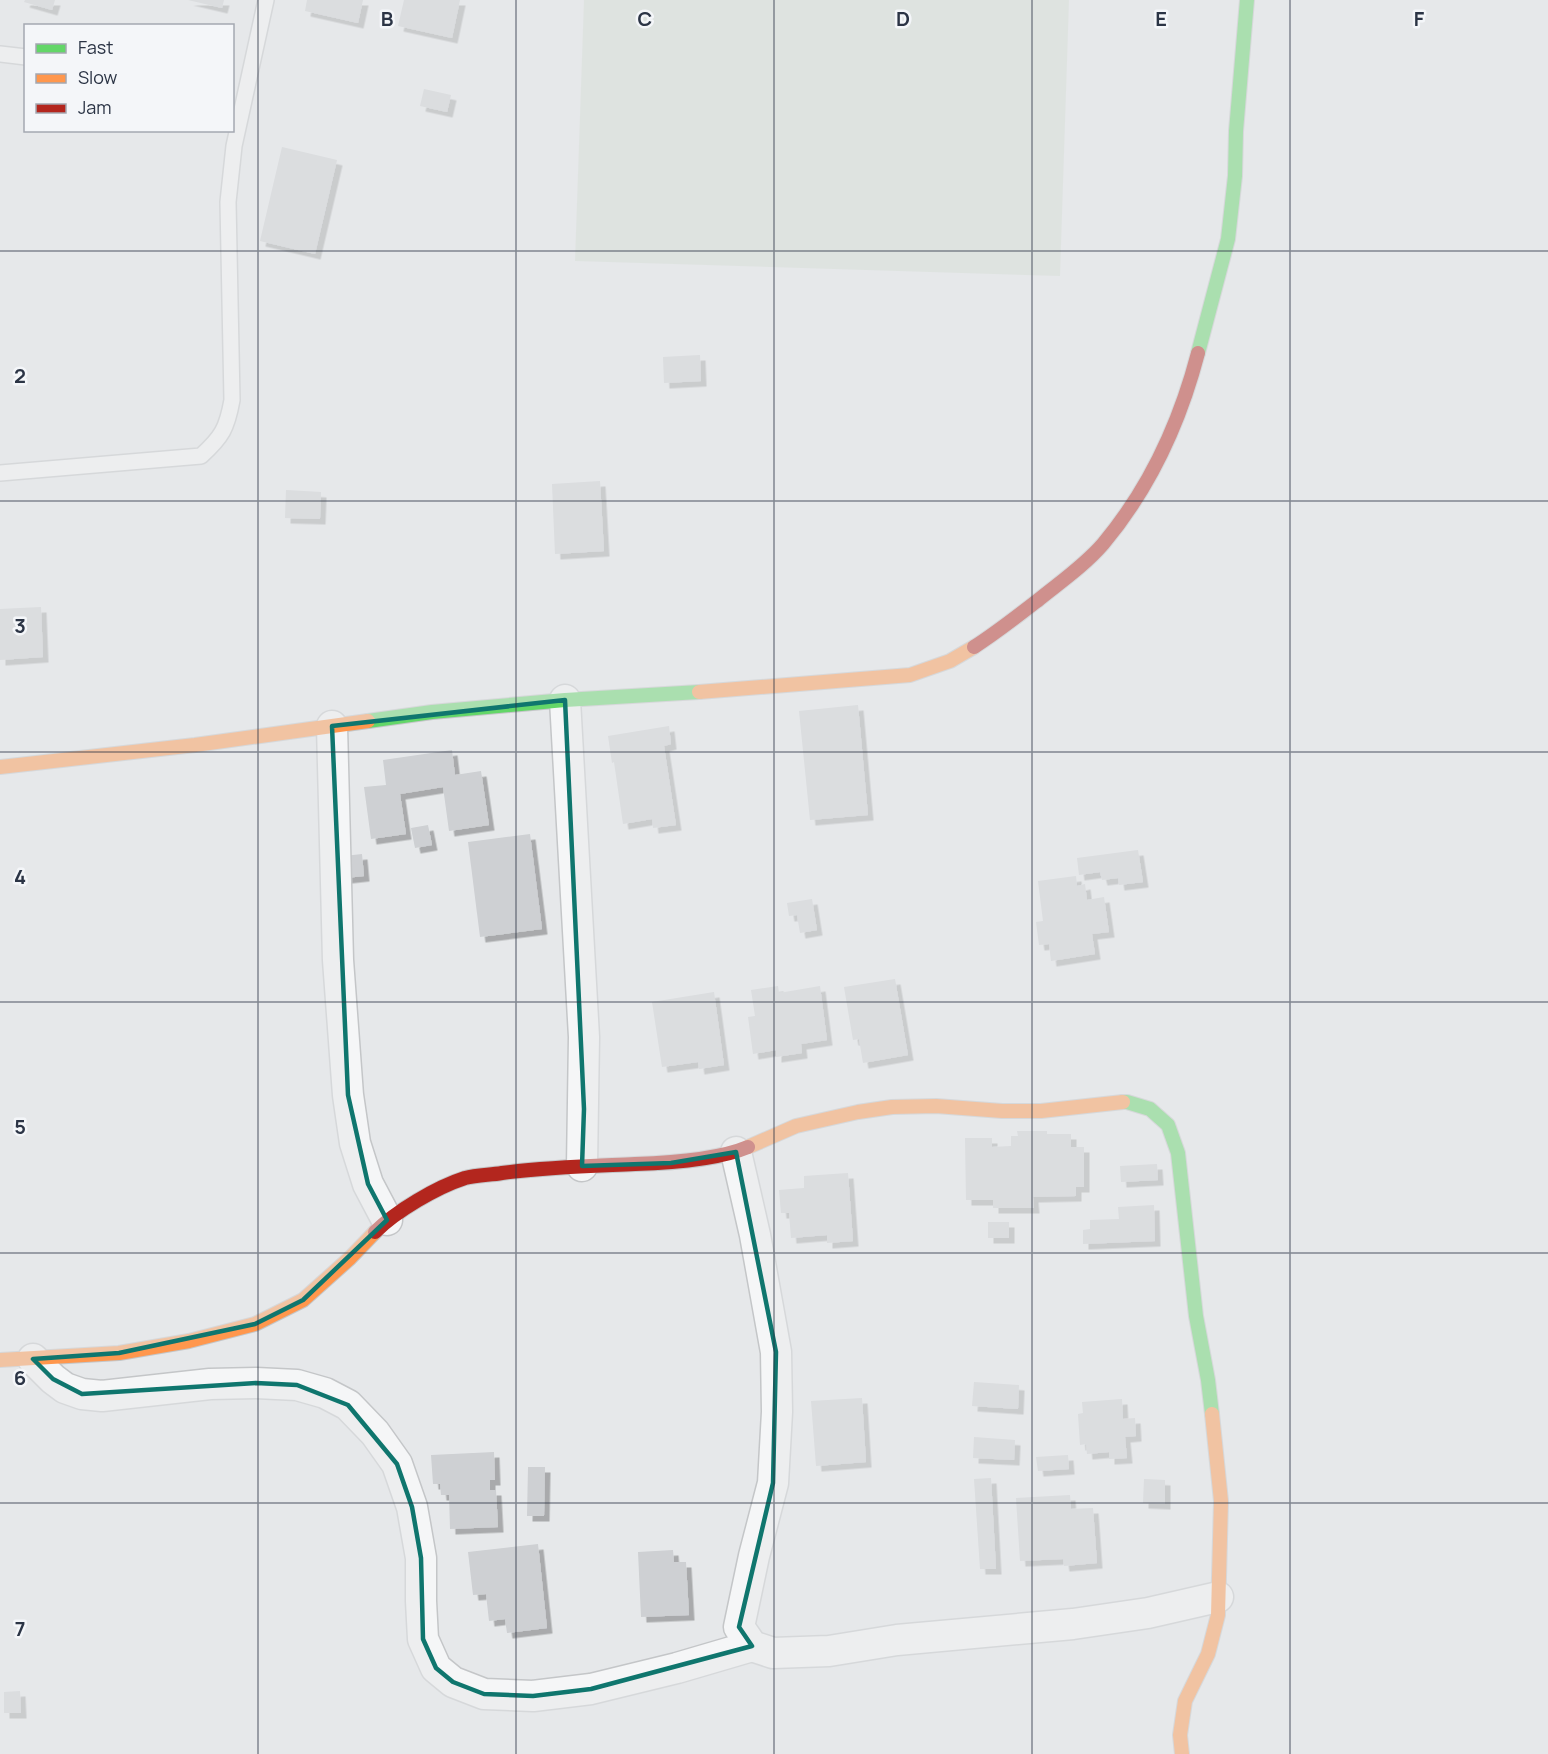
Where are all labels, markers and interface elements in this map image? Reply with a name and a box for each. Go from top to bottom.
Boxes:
text: B [381,5,394,32]
text: C [638,5,652,32]
text: D [896,5,910,32]
text: E [1155,5,1167,32]
text: F [1414,5,1425,32]
legend [24,24,234,132]
text: Fast [78,35,113,59]
text: Slow [78,65,118,89]
text: Jam [78,95,112,119]
text: 2 [14,362,26,389]
text: 3 [14,612,26,639]
text: 4 [14,863,26,890]
text: 5 [14,1113,26,1140]
text: 6 [14,1364,26,1391]
text: 7 [15,1615,25,1642]

